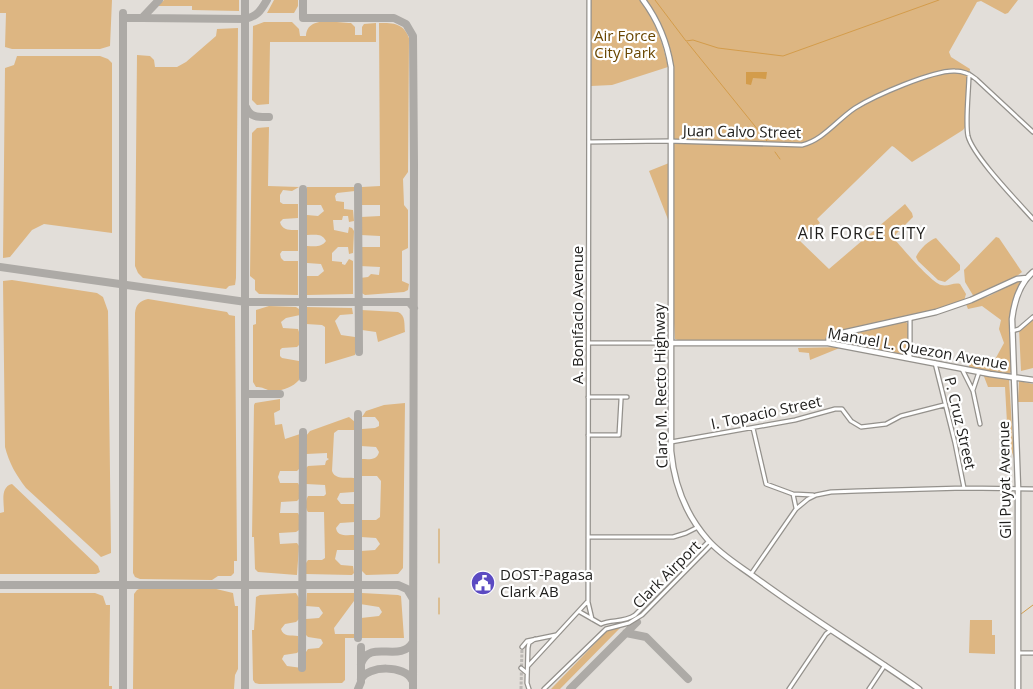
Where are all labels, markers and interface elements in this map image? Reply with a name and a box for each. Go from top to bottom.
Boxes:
park label: Air Force City Park [594,25,656,62]
street label: Juan Calvo Street [681,120,801,142]
district label: AIR FORCE CITY [798,222,926,244]
street label: A. Bonifacio Avenue [567,246,587,384]
street label: Claro M. Recto Highway [649,303,671,469]
street label: Manuel L. Quezon Avenue [826,322,1010,374]
street label: P. Cruz Street [941,375,981,471]
street label: I. Topacio Street [709,391,823,433]
street label: Gil Puyat Avenue [993,421,1015,539]
street label: Clark Airport [628,536,704,612]
place label: DOST-Pagasa Clark AB [500,564,593,601]
public building icon: DOST-Pagasa Clark AB [470,570,496,596]

